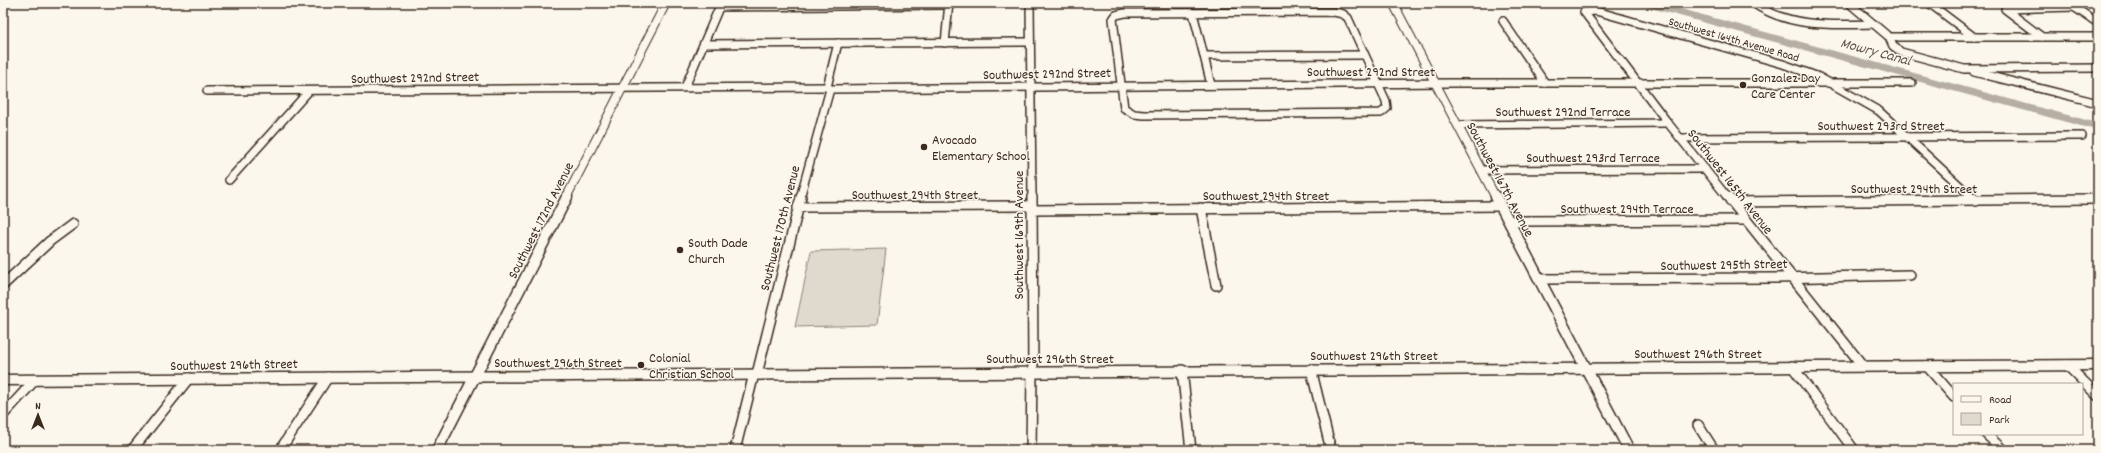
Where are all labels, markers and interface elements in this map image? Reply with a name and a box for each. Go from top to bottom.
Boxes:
street label: Southwest 164th Avenue Road [1666,14,1801,67]
water label: Mowry Canal [1838,33,1915,73]
street label: Southwest 292nd Street [1307,63,1435,83]
street label: Southwest 292nd Street [983,64,1111,86]
street label: Southwest 292nd Street [351,68,479,90]
place label: Gonzalez Day Care Center [1751,69,1820,105]
marker: Gonzalez Day Care Center [1738,80,1748,90]
street label: Southwest 292nd Terrace [1496,103,1630,123]
street label: Southwest 293rd Street [1817,117,1945,137]
street label: Southwest 167th Avenue [1460,119,1538,241]
street label: Southwest 165th Avenue [1682,125,1777,239]
place label: Avocado Elementary School [932,131,1031,167]
marker: Avocado Elementary School [919,142,929,152]
street label: Southwest 293rd Terrace [1526,149,1660,169]
street label: Southwest 172nd Avenue [504,159,580,283]
street label: Southwest 170th Avenue [756,164,806,293]
street label: Southwest 169th Avenue [1010,171,1030,299]
street label: Southwest 294th Street [1851,180,1977,200]
street label: Southwest 294th Street [852,186,978,206]
street label: Southwest 294th Street [1203,187,1329,207]
street label: Southwest 294th Terrace [1560,200,1694,220]
place label: South Dade Church [688,234,748,270]
marker: South Dade Church [675,245,685,255]
street label: Southwest 295th Street [1660,255,1788,277]
street label: Southwest 296th Street [1634,345,1762,365]
street label: Southwest 296th Street [1310,347,1438,367]
place label: Colonial Christian School [649,349,735,385]
street label: Southwest 296th Street [986,350,1114,370]
street label: Southwest 296th Street [494,354,622,374]
street label: Southwest 296th Street [170,355,298,377]
marker: Colonial Christian School [636,360,646,370]
legend [1953,383,2083,435]
text: Road [1989,392,2011,409]
north arrow [18,395,58,435]
text: N [35,399,41,415]
text: Park [1989,412,2010,429]

